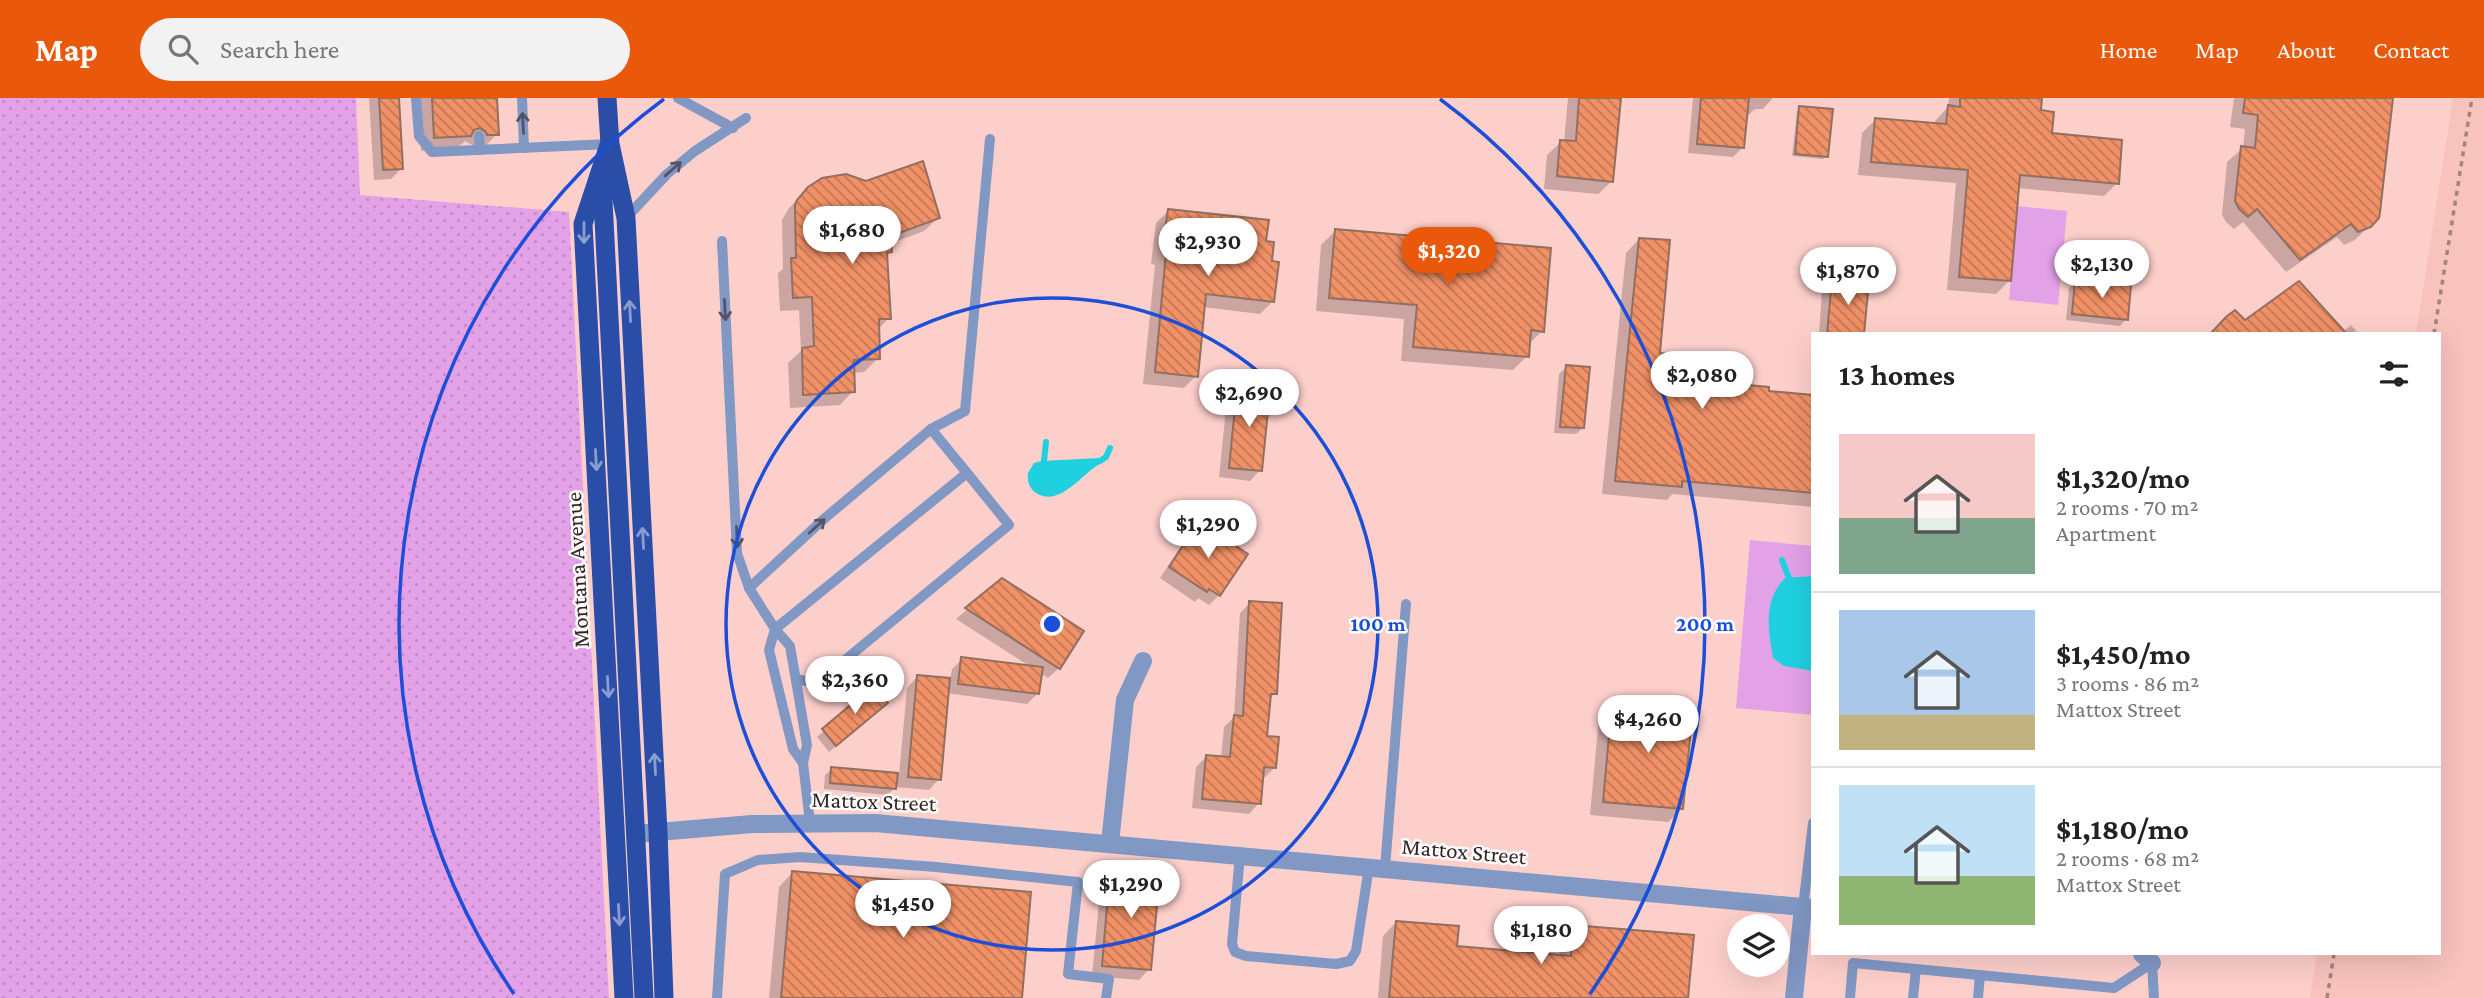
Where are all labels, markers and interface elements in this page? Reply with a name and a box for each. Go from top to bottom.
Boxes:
search box [140,18,630,81]
icon: search [164,30,202,68]
text: Map [35,31,98,68]
text: Search here [220,35,339,64]
text: Home [2100,36,2157,63]
text: Map [2195,36,2239,63]
text: About [2277,36,2335,63]
text: Contact [2373,36,2449,63]
one-way arrow [516,112,529,135]
one-way arrow [664,161,682,177]
pin: $1,680 [795,206,909,266]
text: $1,680 [819,216,885,242]
pin: $2,930 [1151,218,1265,278]
one-way arrow [577,221,591,244]
text: $2,930 [1175,228,1241,254]
pin: $1,320 [1392,228,1506,287]
text: $1,320 [1417,237,1481,263]
pin: $2,130 [2045,240,2159,300]
pin: $1,870 [1791,248,1905,307]
text: $2,130 [2070,250,2134,276]
text: $1,870 [1816,257,1880,283]
one-way arrow [719,298,732,321]
one-way arrow [624,300,637,323]
pin: $2,080 [1645,352,1759,411]
icon: filters [2375,355,2413,393]
text: 13 homes [1839,358,1955,391]
text: $2,080 [1667,361,1737,387]
pin: $2,690 [1192,370,1306,429]
text: $2,690 [1215,379,1283,405]
one-way arrow [589,448,602,471]
text: $1,320/mo [2056,461,2190,494]
icon: home [1895,462,1979,546]
street label: Montana Avenue [560,491,594,649]
text: 2 rooms · 70 m² [2056,494,2199,520]
pin: $1,290 [1151,500,1265,560]
text: $1,290 [1176,510,1240,536]
one-way arrow [808,518,826,534]
text: Apartment [2056,520,2156,546]
one-way arrow [730,525,743,548]
one-way arrow [636,527,649,550]
centre of rings [1040,612,1064,636]
text: 100 m [1350,612,1406,636]
text: 200 m [1676,612,1734,636]
text: $1,450/mo [2056,637,2191,670]
icon: home [1895,638,1979,722]
pin: $2,360 [798,656,912,716]
text: $2,360 [821,666,889,692]
text: 3 rooms · 86 m² [2056,670,2199,696]
one-way arrow [601,676,614,699]
pin: $4,260 [1591,696,1705,755]
text: Mattox Street [2056,696,2181,722]
text: $4,260 [1614,705,1682,731]
one-way arrow [648,753,661,776]
street label: Mattox Street [811,786,937,816]
text: $1,180/mo [2056,812,2189,845]
icon: home [1895,813,1979,897]
street label: Mattox Street [1401,833,1528,869]
text: 2 rooms · 68 m² [2056,845,2199,871]
pin: $1,290 [1074,860,1188,920]
text: $1,290 [1099,870,1163,896]
text: Mattox Street [2056,871,2181,897]
pin: $1,450 [846,880,960,940]
text: $1,450 [871,890,935,916]
one-way arrow [613,903,626,926]
pin: $1,180 [1484,906,1598,966]
map controls [1727,914,1790,977]
button: layers [1727,914,1790,977]
text: $1,180 [1510,916,1572,942]

